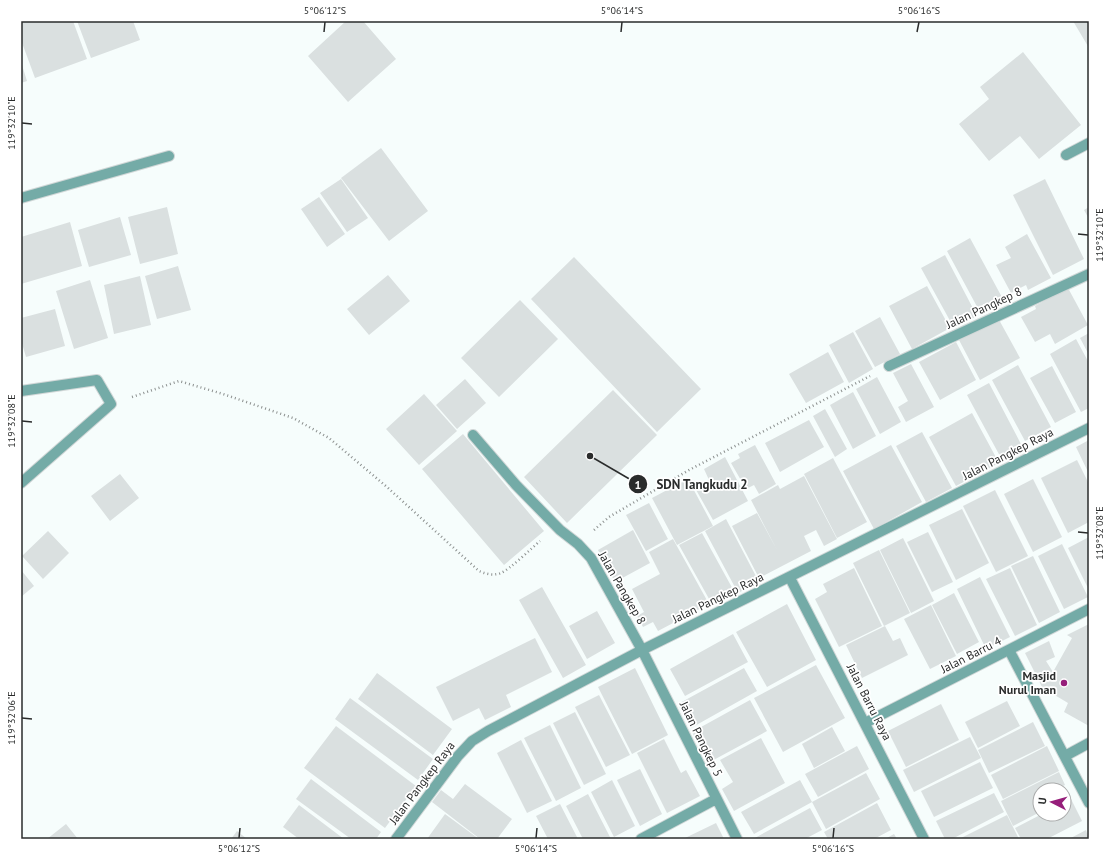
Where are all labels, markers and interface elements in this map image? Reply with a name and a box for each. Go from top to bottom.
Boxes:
text: 5°06'12"S [304,4,346,17]
text: 5°06'14"S [601,4,643,17]
text: 5°06'16"S [898,4,940,17]
text: 119°32'10"E [5,96,18,150]
text: 119°32'10"E [1093,208,1106,262]
street label: Jalan Pangkep 8 [943,283,1024,332]
text: 119°32'08"E [5,394,18,448]
street label: Jalan Pangkep Raya [959,424,1056,483]
callout: SDN Tangkudu 2 [628,472,756,497]
text: SDN Tangkudu 2 [656,476,748,493]
text: 1 [635,477,641,492]
text: 119°32'08"E [1093,506,1106,560]
street label: Jalan Pangkep 8 [595,548,649,627]
street label: Jalan Pangkep Raya [669,569,766,627]
street label: Jalan Barru 4 [937,633,1004,677]
street label: Jalan Barru Raya [843,660,895,743]
place label: Masjid Nurul Iman [999,668,1056,697]
marker: Masjid Nurul Iman [1059,678,1069,688]
text: 119°32'06"E [5,691,18,745]
street label: Jalan Pangkep 5 [676,698,726,779]
street label: Jalan Pangkep Raya [385,738,458,828]
north arrow [1032,782,1072,822]
text: U [1035,797,1049,805]
text: 5°06'12"S [218,842,260,855]
text: 5°06'14"S [515,842,557,855]
text: 5°06'16"S [812,842,854,855]

